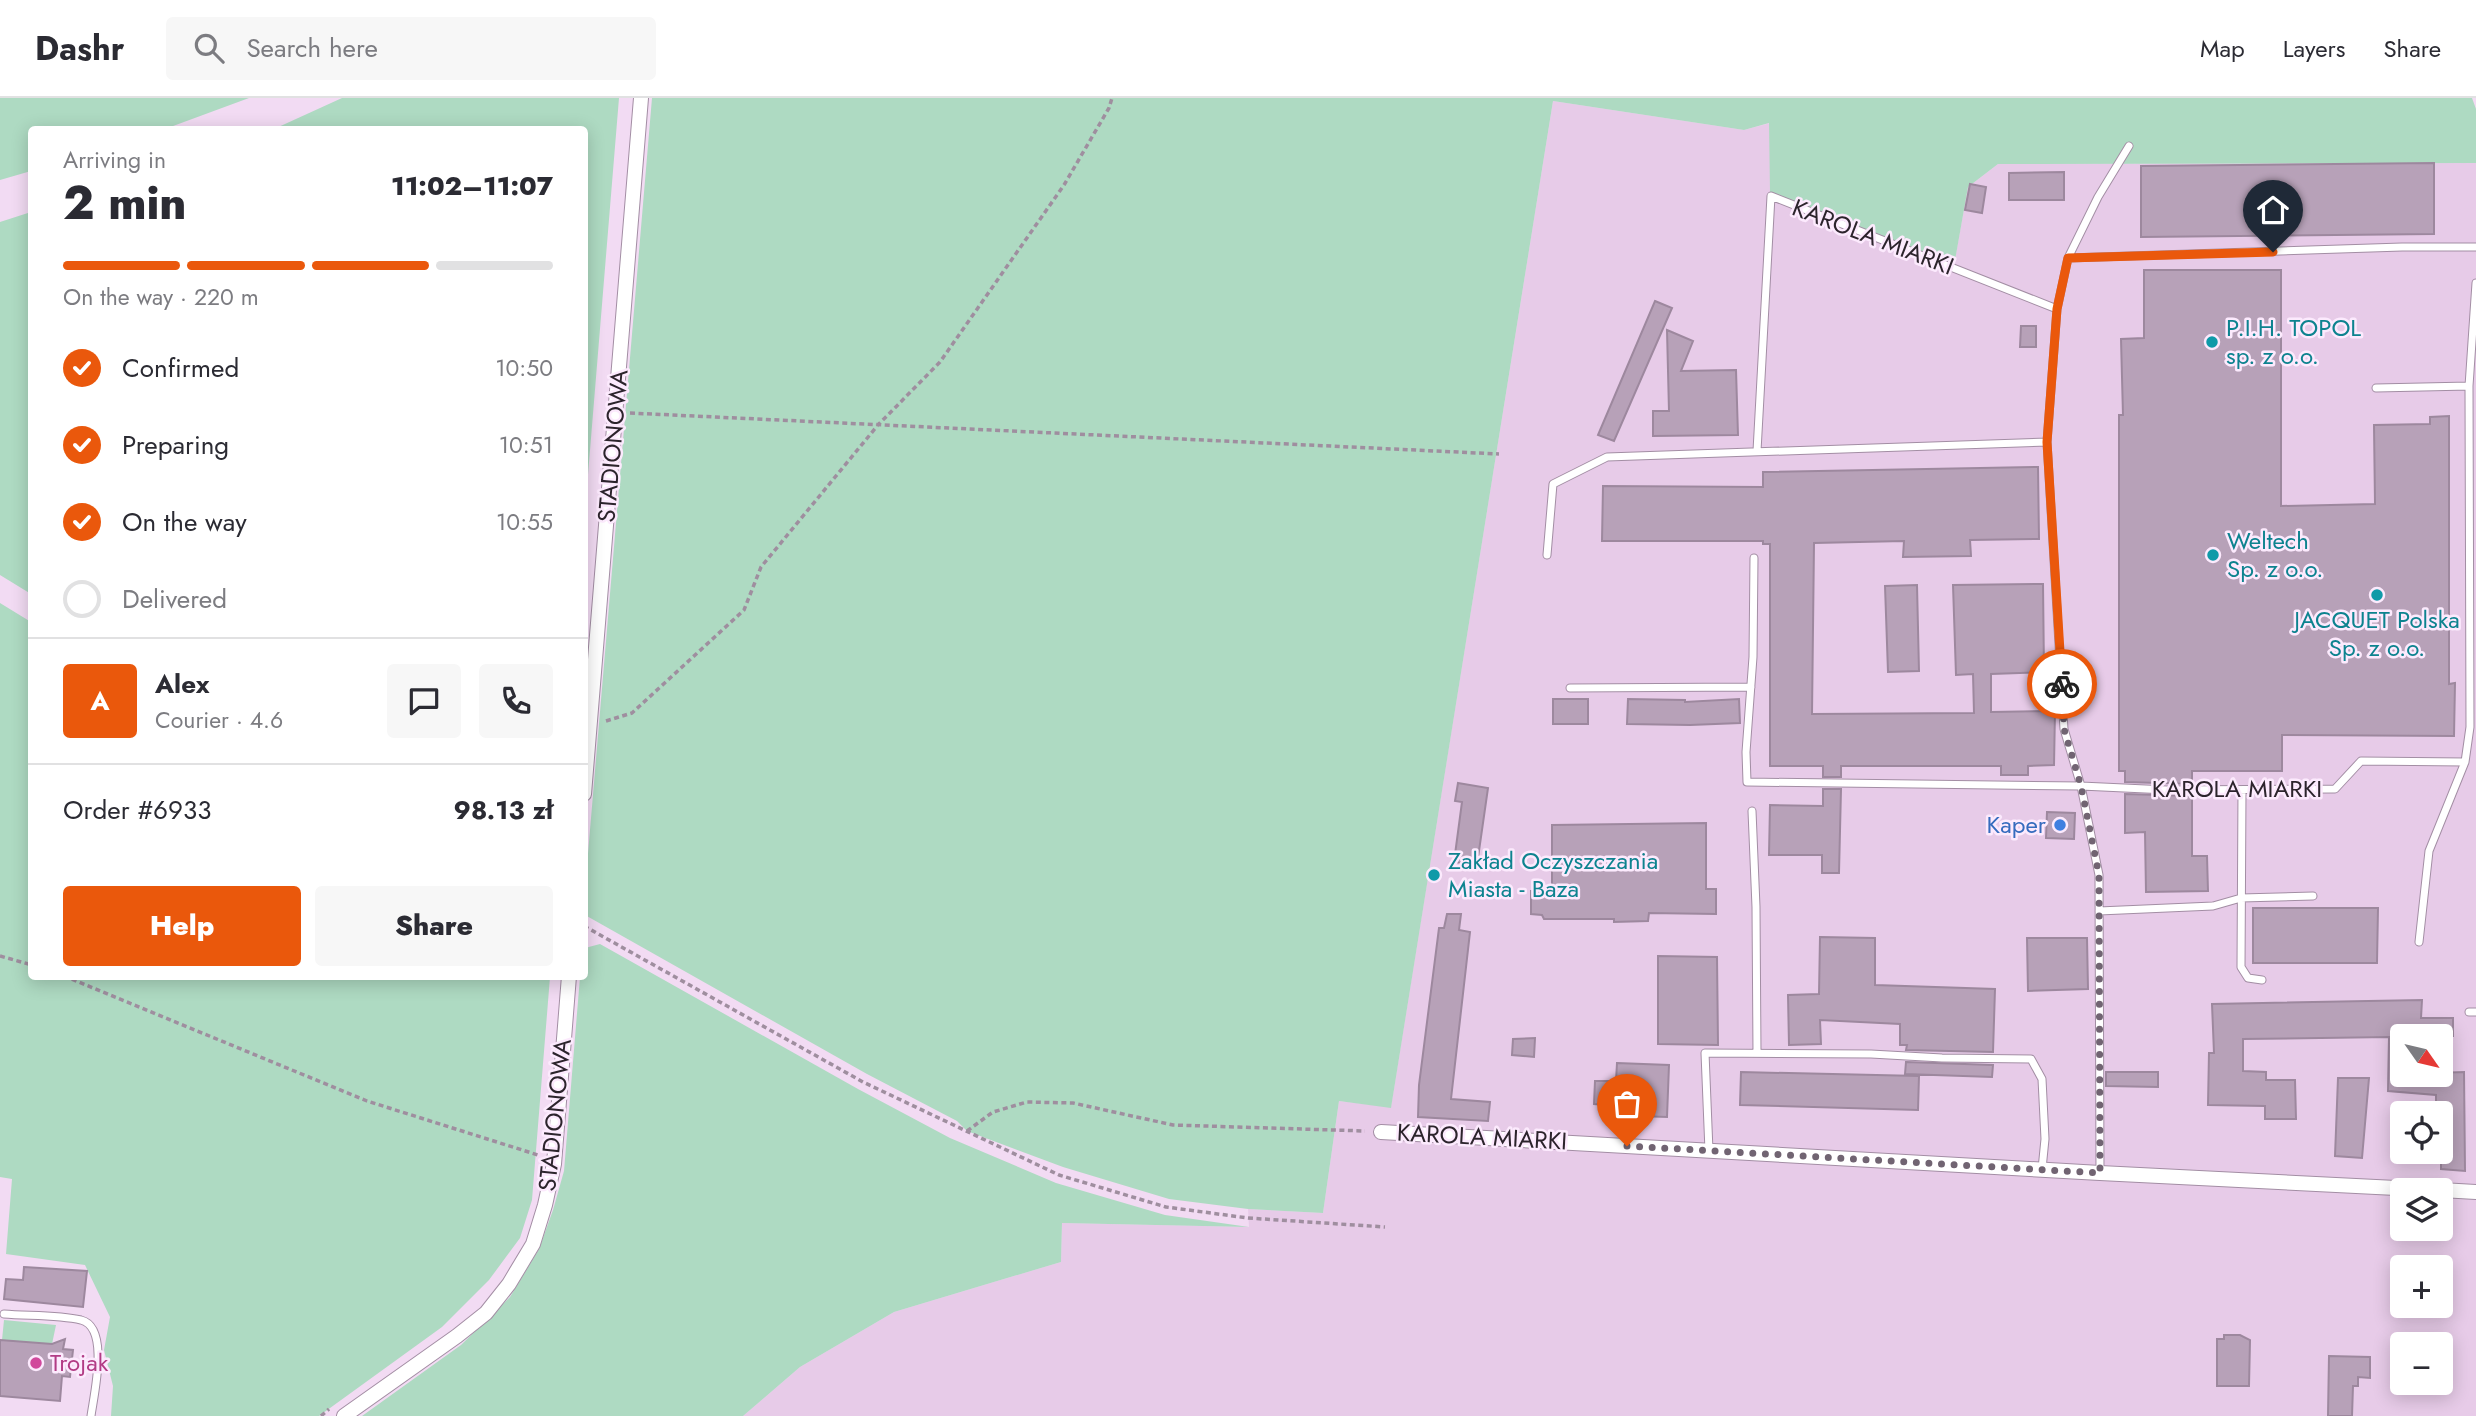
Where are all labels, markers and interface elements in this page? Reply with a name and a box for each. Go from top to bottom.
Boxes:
search box [166,17,656,80]
text: Dashr [35,25,124,72]
icon: search [190,29,228,67]
text: Search here [246,29,378,67]
text: Map [2200,31,2245,66]
text: Layers [2283,31,2345,66]
text: Share [2383,31,2441,66]
text: Arriving in [63,143,166,177]
text: 11:02–11:07 [391,167,553,205]
text: 2 min [63,170,187,236]
pin [2243,180,2303,252]
street label: KAROLA MIARKI [1787,190,1959,283]
icon: home [2254,191,2292,229]
text: On the way · 220 m [63,280,259,314]
place label: P.I.H. TOPOL sp. z o.o. [2226,310,2361,373]
marker: P.I.H. TOPOL sp. z o.o. [2204,334,2220,350]
icon: check [63,349,101,387]
text: Confirmed [122,349,239,387]
text: 10:50 [495,351,553,385]
street label: STADIONOWA [588,368,637,524]
icon: check [63,426,101,464]
text: Preparing [122,426,229,464]
text: 10:51 [499,428,553,462]
icon: check [63,503,101,541]
text: On the way [122,503,247,541]
text: 10:55 [496,505,553,539]
place label: Weltech Sp. z o.o. [2227,523,2323,586]
marker: Weltech Sp. z o.o. [2205,547,2221,563]
text: Delivered [122,580,227,618]
marker: JACQUET Polska Sp. z o.o. [2369,587,2385,603]
place label: JACQUET Polska Sp. z o.o. [2291,602,2460,665]
courier [2027,649,2097,719]
button: chat [387,664,461,738]
button: phone [479,664,553,738]
text: Alex [155,665,209,703]
icon: bike [2043,665,2081,703]
text: A [90,682,110,720]
text: Courier · 4.6 [155,703,283,737]
street label: KAROLA MIARKI [2152,771,2322,806]
text: Order #6933 [63,791,211,829]
text: 98.13 zł [454,791,553,829]
place label: Kaper [1987,807,2047,842]
marker: Kaper [2052,817,2068,833]
place label: Zakład Oczyszczania Miasta - Baza [1448,843,1658,906]
marker: Zakład Oczyszczania Miasta - Baza [1426,867,1442,883]
button: Help [63,886,301,966]
button: Share [315,886,553,966]
north arrow [2390,1024,2454,1087]
map controls [2390,1024,2453,1395]
street label: STADIONOWA [529,1037,580,1193]
pin [1597,1074,1657,1146]
icon: bag [1608,1085,1646,1123]
button: locate [2390,1101,2453,1164]
street label: KAROLA MIARKI [1396,1115,1568,1158]
button: layers [2390,1178,2453,1241]
button: + [2390,1255,2453,1318]
button: − [2390,1332,2453,1395]
place label: Trojak [50,1345,109,1380]
marker: Trojak [28,1355,44,1371]

